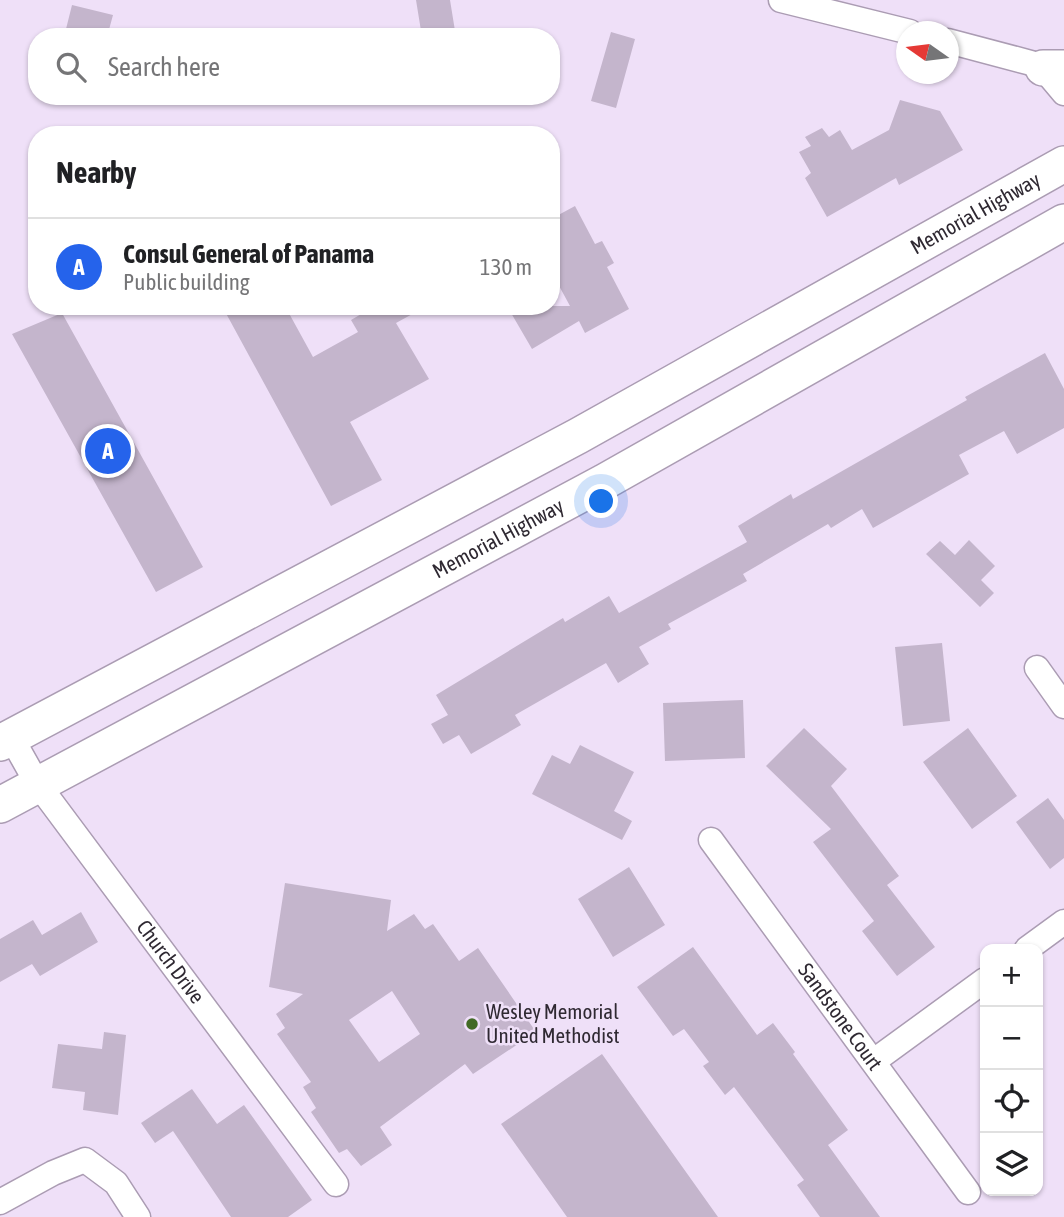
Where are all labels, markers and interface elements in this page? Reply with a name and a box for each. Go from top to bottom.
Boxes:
north arrow [896,21,959,84]
search box [28,28,560,105]
icon: search [52,48,90,86]
text: Search here [108,52,220,82]
text: Nearby [56,155,136,189]
street label: Memorial Highway [906,167,1044,259]
text: Consul General of Panama [123,239,374,269]
text: A [73,254,85,280]
text: 130 m [480,254,532,280]
text: Public building [123,269,250,295]
pin: A [85,425,131,477]
your location [584,484,618,518]
street label: Memorial Highway [428,493,568,582]
street label: Church Drive [132,915,210,1008]
map controls [980,944,1043,1196]
button: + [980,944,1043,1007]
street label: Sandstone Court [794,958,888,1074]
place label: Wesley Memorial United Methodist [486,999,619,1047]
button: − [980,1007,1043,1070]
marker: Wesley Memorial United Methodist [464,1016,480,1032]
button: locate [980,1070,1043,1133]
button: layers [980,1133,1043,1196]

